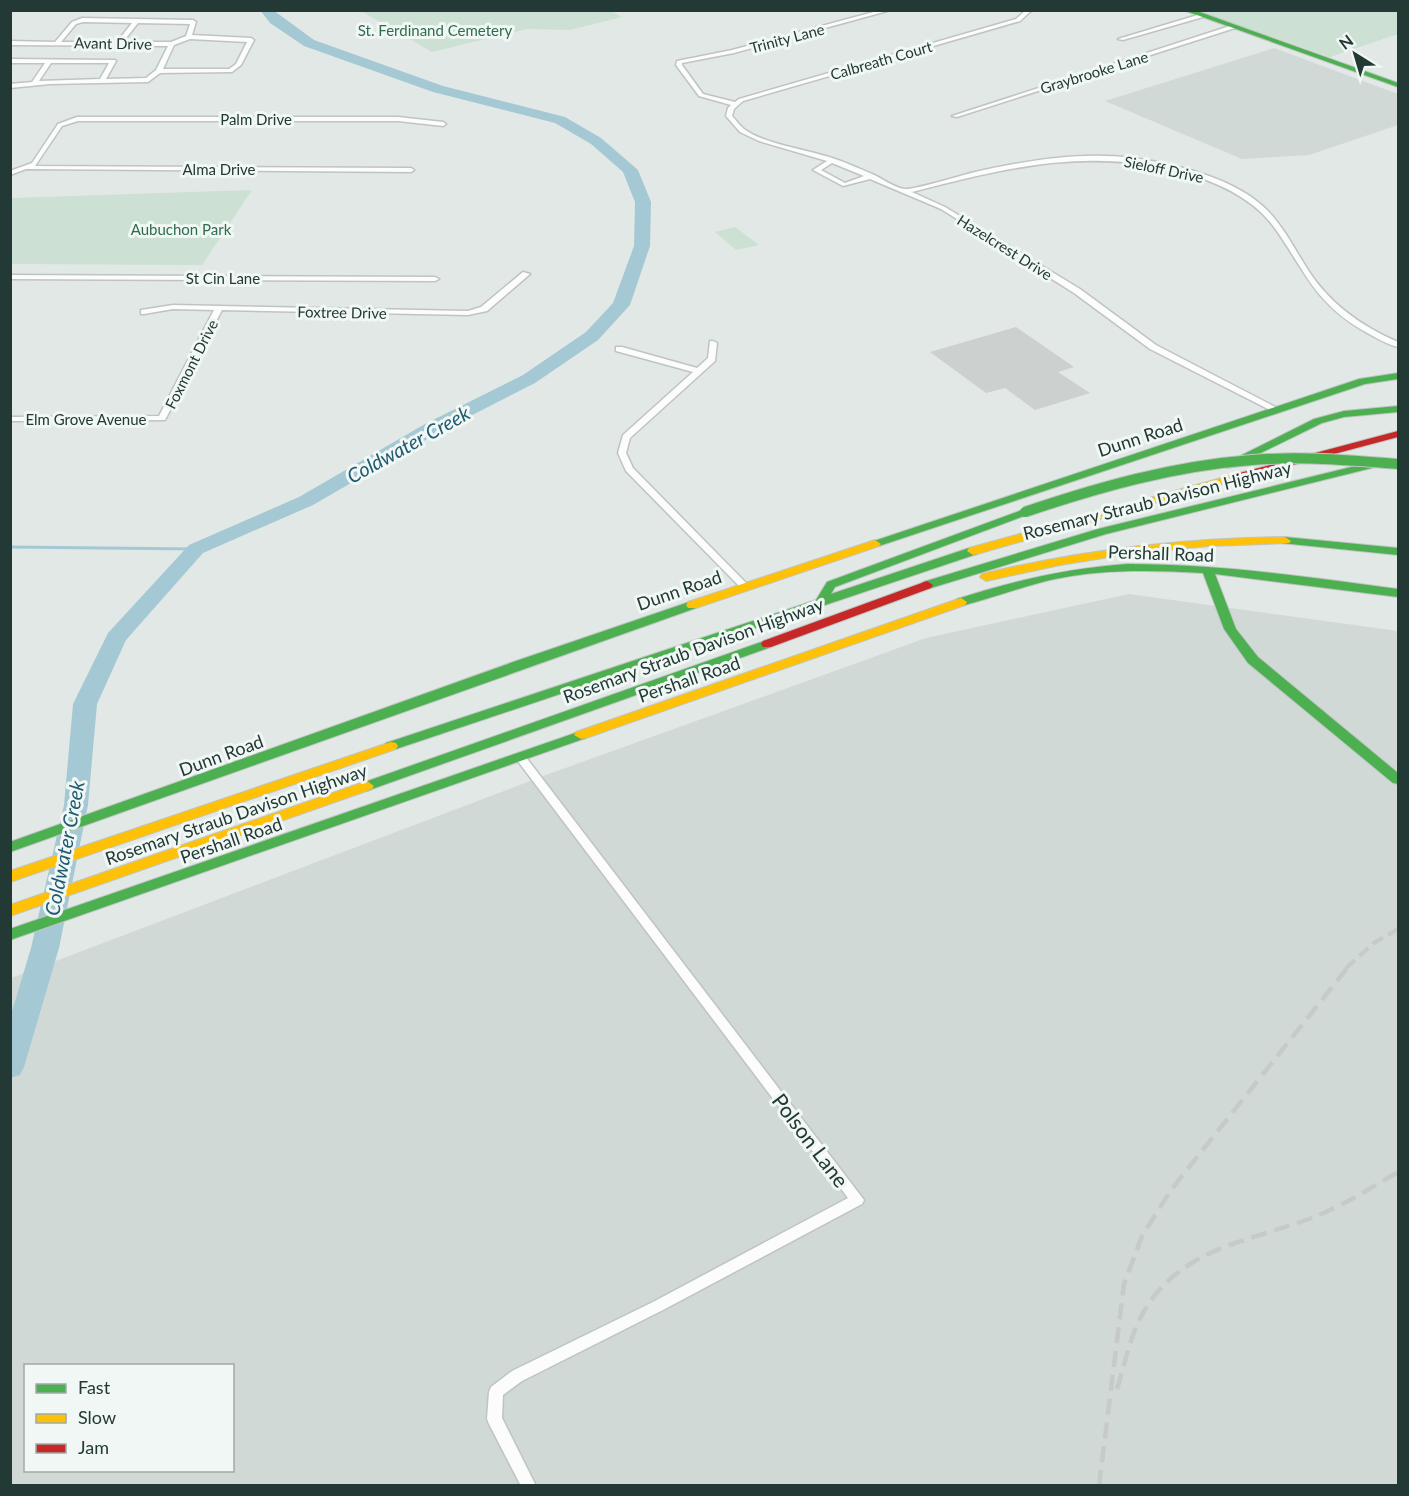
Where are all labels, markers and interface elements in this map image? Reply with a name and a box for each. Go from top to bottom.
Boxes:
street label: Trinity Lane [748,19,826,57]
park label: St. Ferdinand Cemetery [358,21,512,39]
north arrow [1325,24,1385,84]
text: N [1335,30,1356,53]
street label: Avant Drive [74,33,152,53]
street label: Calbreath Court [828,37,935,83]
street label: Graybrooke Lane [1038,47,1150,97]
street label: Palm Drive [220,110,292,128]
street label: Sieloff Drive [1123,152,1205,186]
street label: Alma Drive [182,160,256,178]
street label: Hazelcrest Drive [954,211,1056,283]
park label: Aubuchon Park [131,220,232,238]
street label: St Cin Lane [186,269,260,287]
street label: Foxtree Drive [297,302,387,322]
street label: Foxmont Drive [161,316,221,412]
water label: Coldwater Creek [342,400,474,488]
street label: Elm Grove Avenue [25,410,147,428]
street label: Dunn Road [1095,413,1185,461]
street label: Rosemary Straub Davison Highway [1021,456,1294,544]
street label: Pershall Road [1108,540,1214,566]
street label: Dunn Road [634,565,724,615]
street label: Rosemary Straub Davison Highway [560,592,827,707]
street label: Pershall Road [635,651,743,707]
street label: Dunn Road [176,730,266,780]
street label: Rosemary Straub Davison Highway [102,758,371,869]
water label: Coldwater Creek [39,778,89,918]
street label: Pershall Road [177,812,285,868]
street label: Polson Lane [768,1088,854,1192]
legend [24,1364,234,1472]
text: Fast [78,1376,111,1398]
text: Slow [78,1406,116,1428]
text: Jam [78,1436,109,1458]

